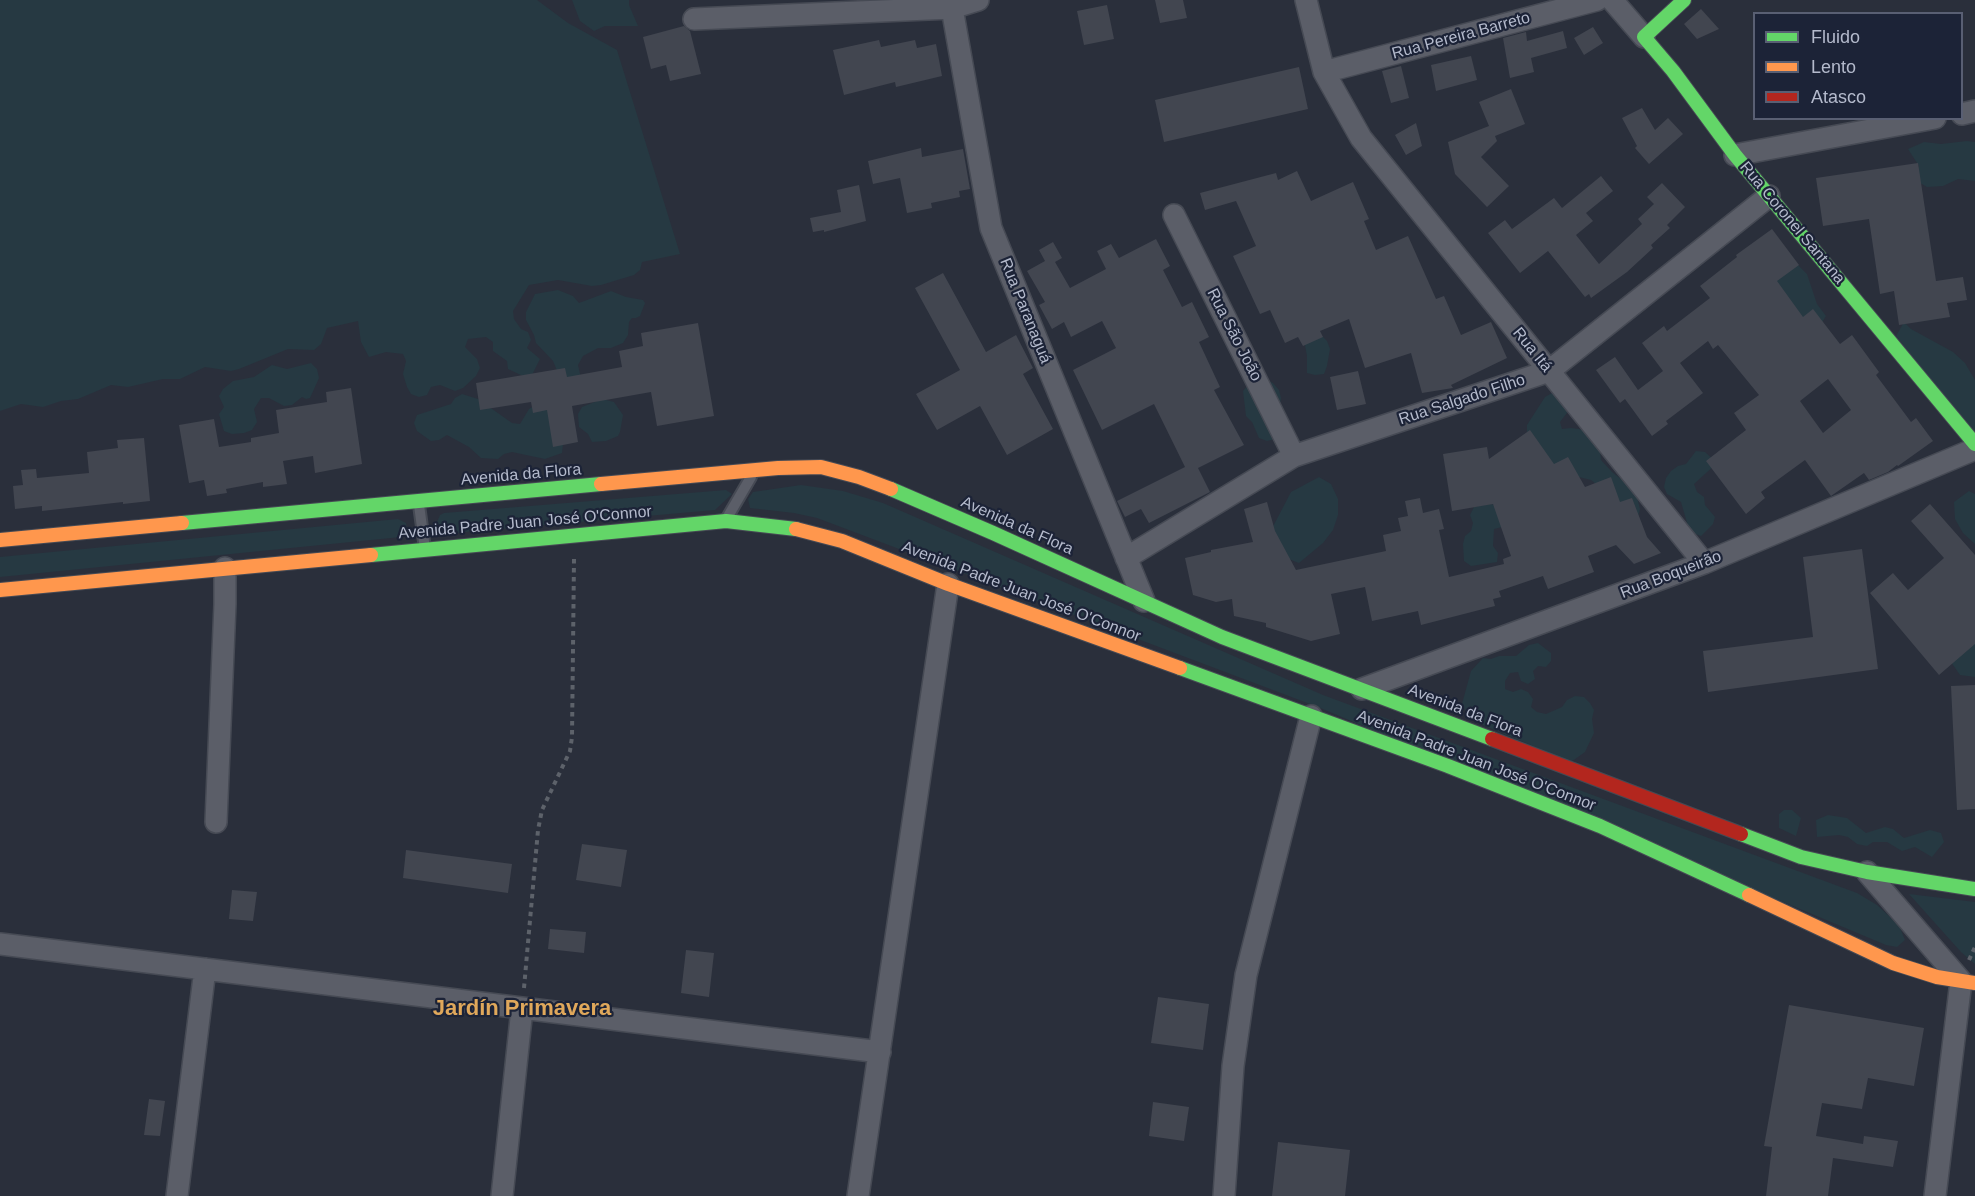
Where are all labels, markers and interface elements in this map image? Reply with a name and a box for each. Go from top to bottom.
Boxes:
street label: Rua Pereira Barreto [1390,8,1532,64]
legend [1753,12,1963,120]
text: Fluido [1811,27,1860,47]
text: Lento [1811,57,1856,77]
text: Atasco [1811,87,1866,107]
street label: Rua Coronel Santana [1735,158,1849,288]
street label: Rua Paranaguá [995,255,1055,367]
street label: Rua São João [1202,285,1266,385]
street label: Rua Itá [1508,324,1556,376]
street label: Rua Salgado Filho [1396,371,1528,429]
street label: Avenida da Flora [460,460,582,490]
street label: Avenida da Flora [958,493,1076,559]
street label: Avenida Padre Juan José O'Connor [397,502,653,544]
street label: Avenida Padre Juan José O'Connor [899,537,1143,647]
street label: Rua Boqueirão [1618,547,1724,603]
street label: Avenida da Flora [1405,680,1525,742]
street label: Avenida Padre Juan José O'Connor [1354,706,1598,816]
district label: Jardín Primavera [433,996,611,1022]

